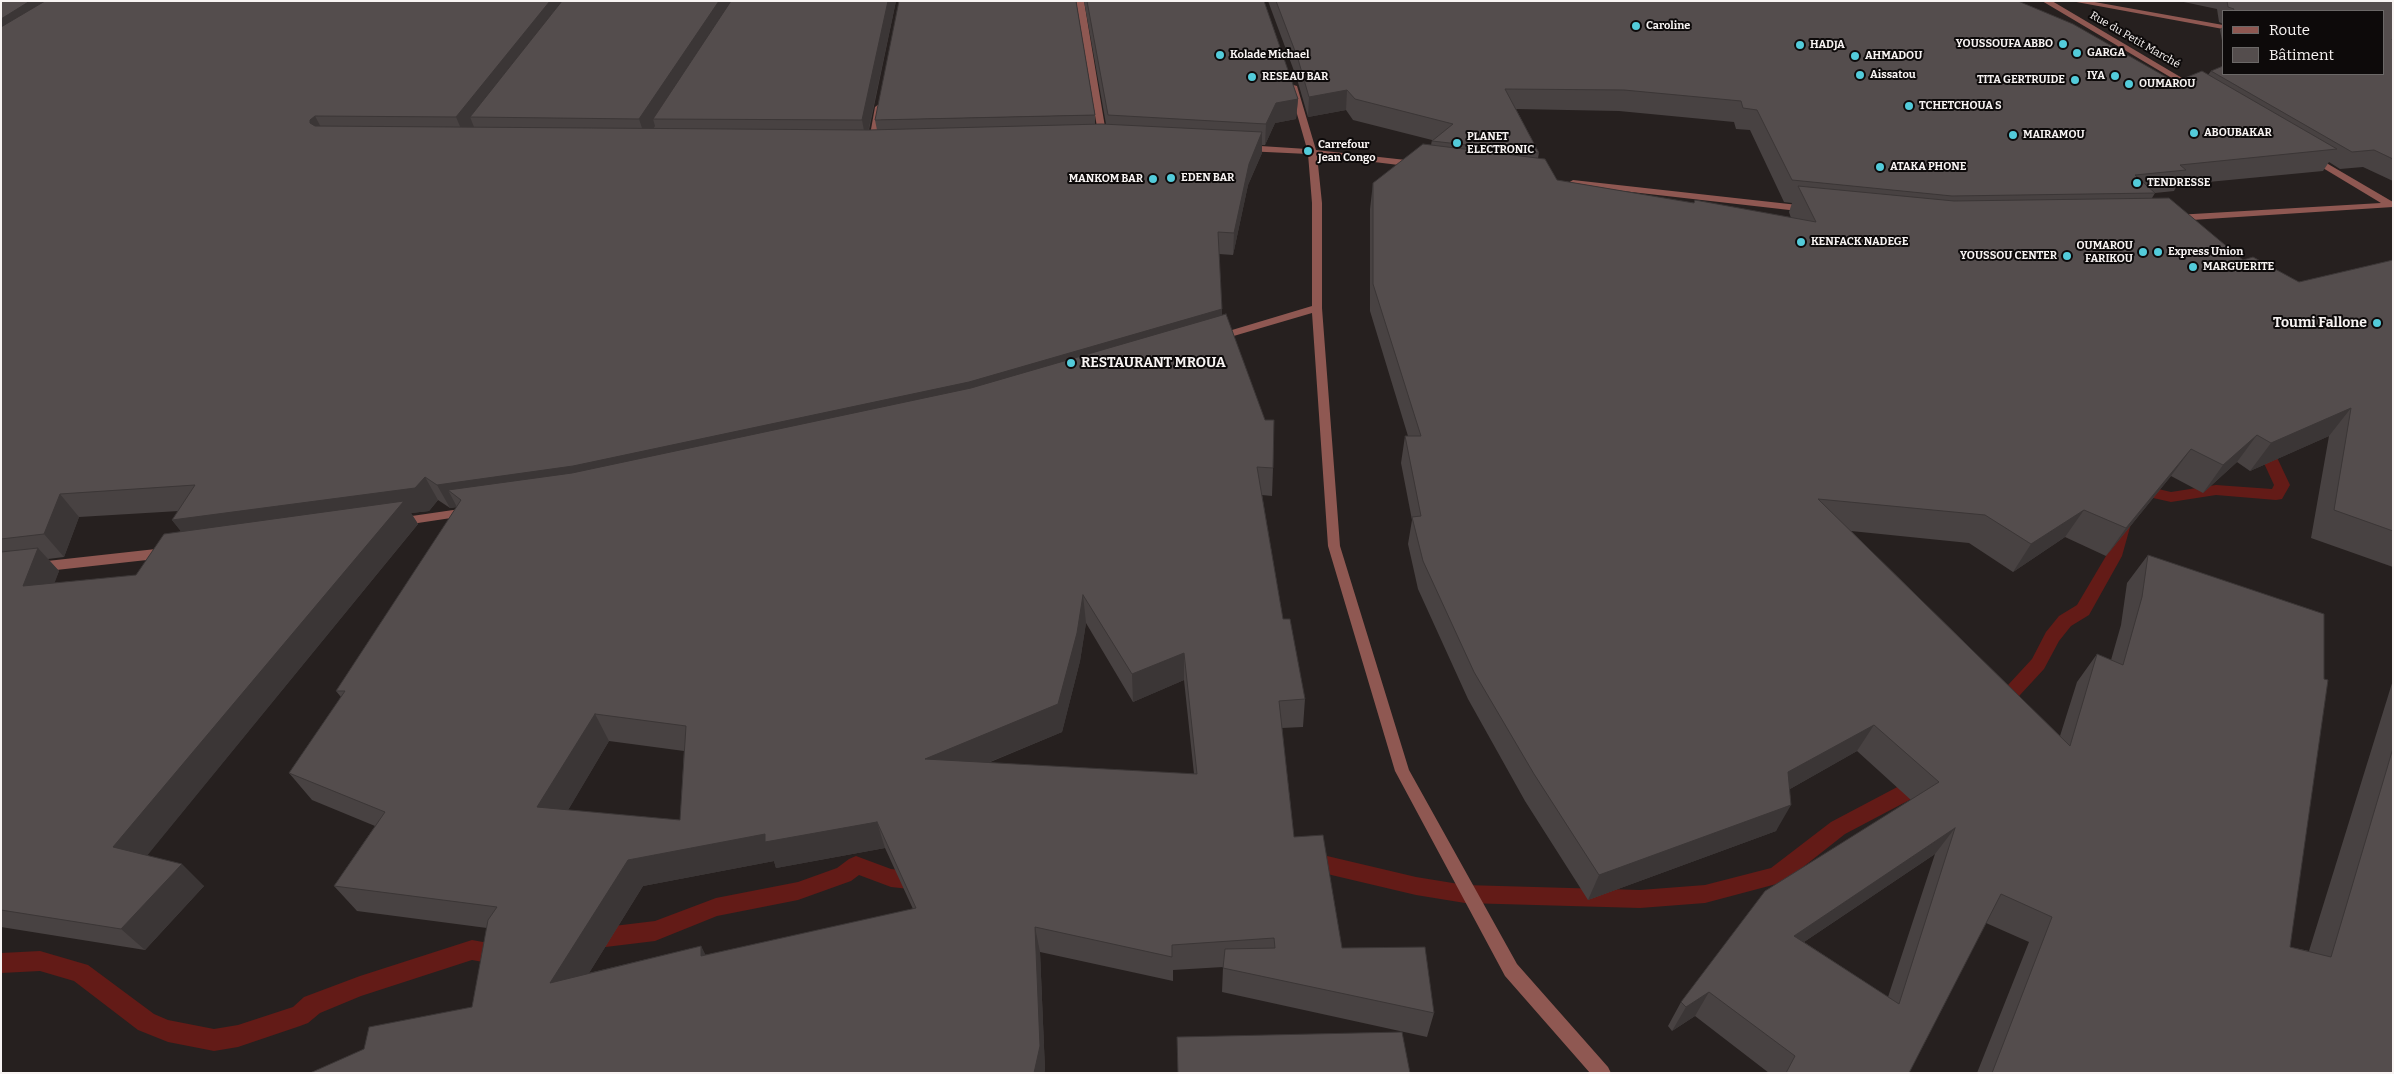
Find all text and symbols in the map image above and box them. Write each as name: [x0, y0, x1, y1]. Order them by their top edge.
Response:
street label: Rue du Petit Marché: [2088, 9, 2182, 71]
legend: [2222, 10, 2384, 75]
place label: Caroline: [1646, 19, 1690, 33]
marker: Caroline: [1630, 20, 1642, 32]
text: Route: [2269, 21, 2310, 39]
place label: YOUSSOUFA ABBO: [1956, 37, 2053, 51]
place label: HADJA: [1810, 38, 1845, 52]
marker: YOUSSOUFA ABBO: [2057, 38, 2069, 50]
marker: HADJA: [1794, 39, 1806, 51]
place label: GARGA: [2087, 46, 2125, 60]
text: Bâtiment: [2269, 46, 2334, 64]
marker: GARGA: [2071, 47, 2083, 59]
place label: Kolade Michael: [1230, 48, 1309, 62]
marker: Kolade Michael: [1214, 49, 1226, 61]
place label: AHMADOU: [1865, 49, 1922, 63]
marker: AHMADOU: [1849, 50, 1861, 62]
place label: Aissatou: [1870, 68, 1916, 82]
marker: Aissatou: [1854, 69, 1866, 81]
place label: IYA: [2087, 69, 2105, 83]
place label: RESEAU BAR: [1262, 70, 1328, 84]
marker: IYA: [2109, 70, 2121, 82]
marker: RESEAU BAR: [1246, 71, 1258, 83]
place label: TITA GERTRUIDE: [1977, 73, 2065, 87]
marker: TITA GERTRUIDE: [2069, 74, 2081, 86]
place label: OUMAROU: [2139, 77, 2195, 91]
marker: OUMAROU: [2123, 78, 2135, 90]
place label: TCHETCHOUA S: [1919, 99, 2002, 113]
marker: TCHETCHOUA S: [1903, 100, 1915, 112]
place label: ABOUBAKAR: [2204, 126, 2272, 140]
marker: ABOUBAKAR: [2188, 127, 2200, 139]
place label: MAIRAMOU: [2023, 128, 2085, 142]
marker: MAIRAMOU: [2007, 129, 2019, 141]
place label: PLANET ELECTRONIC: [1467, 130, 1534, 156]
marker: PLANET ELECTRONIC: [1451, 137, 1463, 149]
place label: Carrefour Jean Congo: [1318, 138, 1376, 164]
marker: Carrefour Jean Congo: [1302, 145, 1314, 157]
place label: ATAKA PHONE: [1890, 160, 1967, 174]
marker: ATAKA PHONE: [1874, 161, 1886, 173]
place label: EDEN BAR: [1181, 171, 1234, 185]
place label: MANKOM BAR: [1069, 172, 1143, 186]
marker: EDEN BAR: [1165, 172, 1177, 184]
marker: MANKOM BAR: [1147, 173, 1159, 185]
place label: TENDRESSE: [2147, 176, 2210, 190]
marker: TENDRESSE: [2131, 177, 2143, 189]
place label: KENFACK NADEGE: [1811, 235, 1908, 249]
marker: KENFACK NADEGE: [1795, 236, 1807, 248]
place label: OUMAROU FARIKOU: [2077, 239, 2133, 265]
place label: Express Union: [2168, 245, 2243, 259]
marker: OUMAROU FARIKOU: [2137, 246, 2149, 258]
marker: Express Union: [2152, 246, 2164, 258]
place label: YOUSSOU CENTER: [1960, 249, 2057, 263]
marker: YOUSSOU CENTER: [2061, 250, 2073, 262]
place label: MARGUERITE: [2203, 260, 2274, 274]
marker: MARGUERITE: [2187, 261, 2199, 273]
place label: Toumi Fallone: [2273, 315, 2367, 331]
marker: Toumi Fallone: [2371, 317, 2383, 329]
place label: RESTAURANT MROUA: [1081, 355, 1226, 371]
marker: RESTAURANT MROUA: [1065, 357, 1077, 369]

